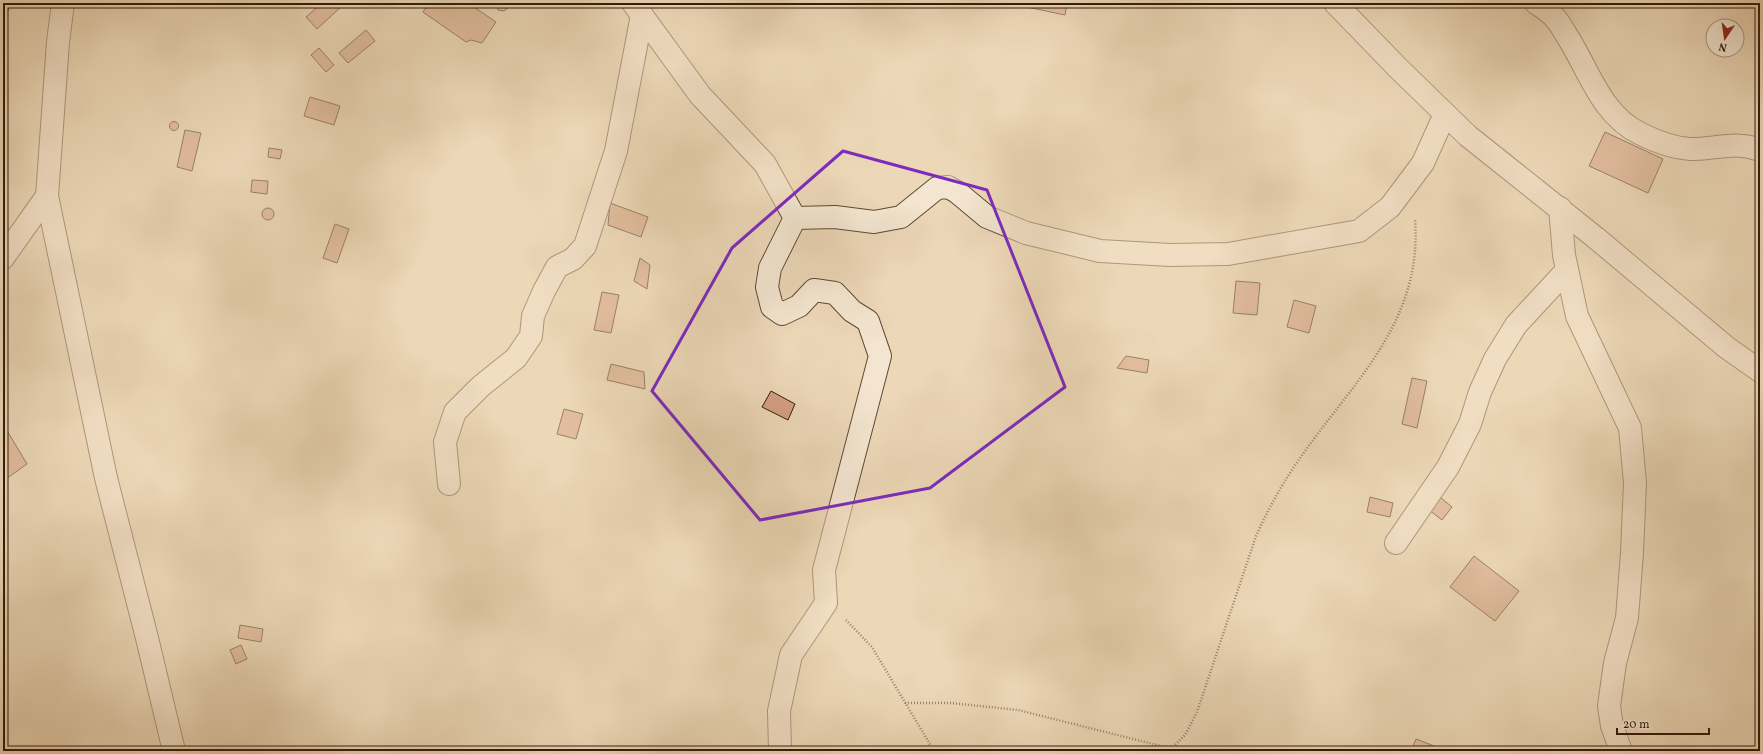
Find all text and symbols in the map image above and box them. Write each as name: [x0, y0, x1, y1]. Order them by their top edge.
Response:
north arrow: [1705, 18, 1745, 58]
text: N: [1718, 38, 1729, 54]
scale bar: [1617, 710, 1709, 736]
text: 20 m: [1623, 717, 1650, 733]

